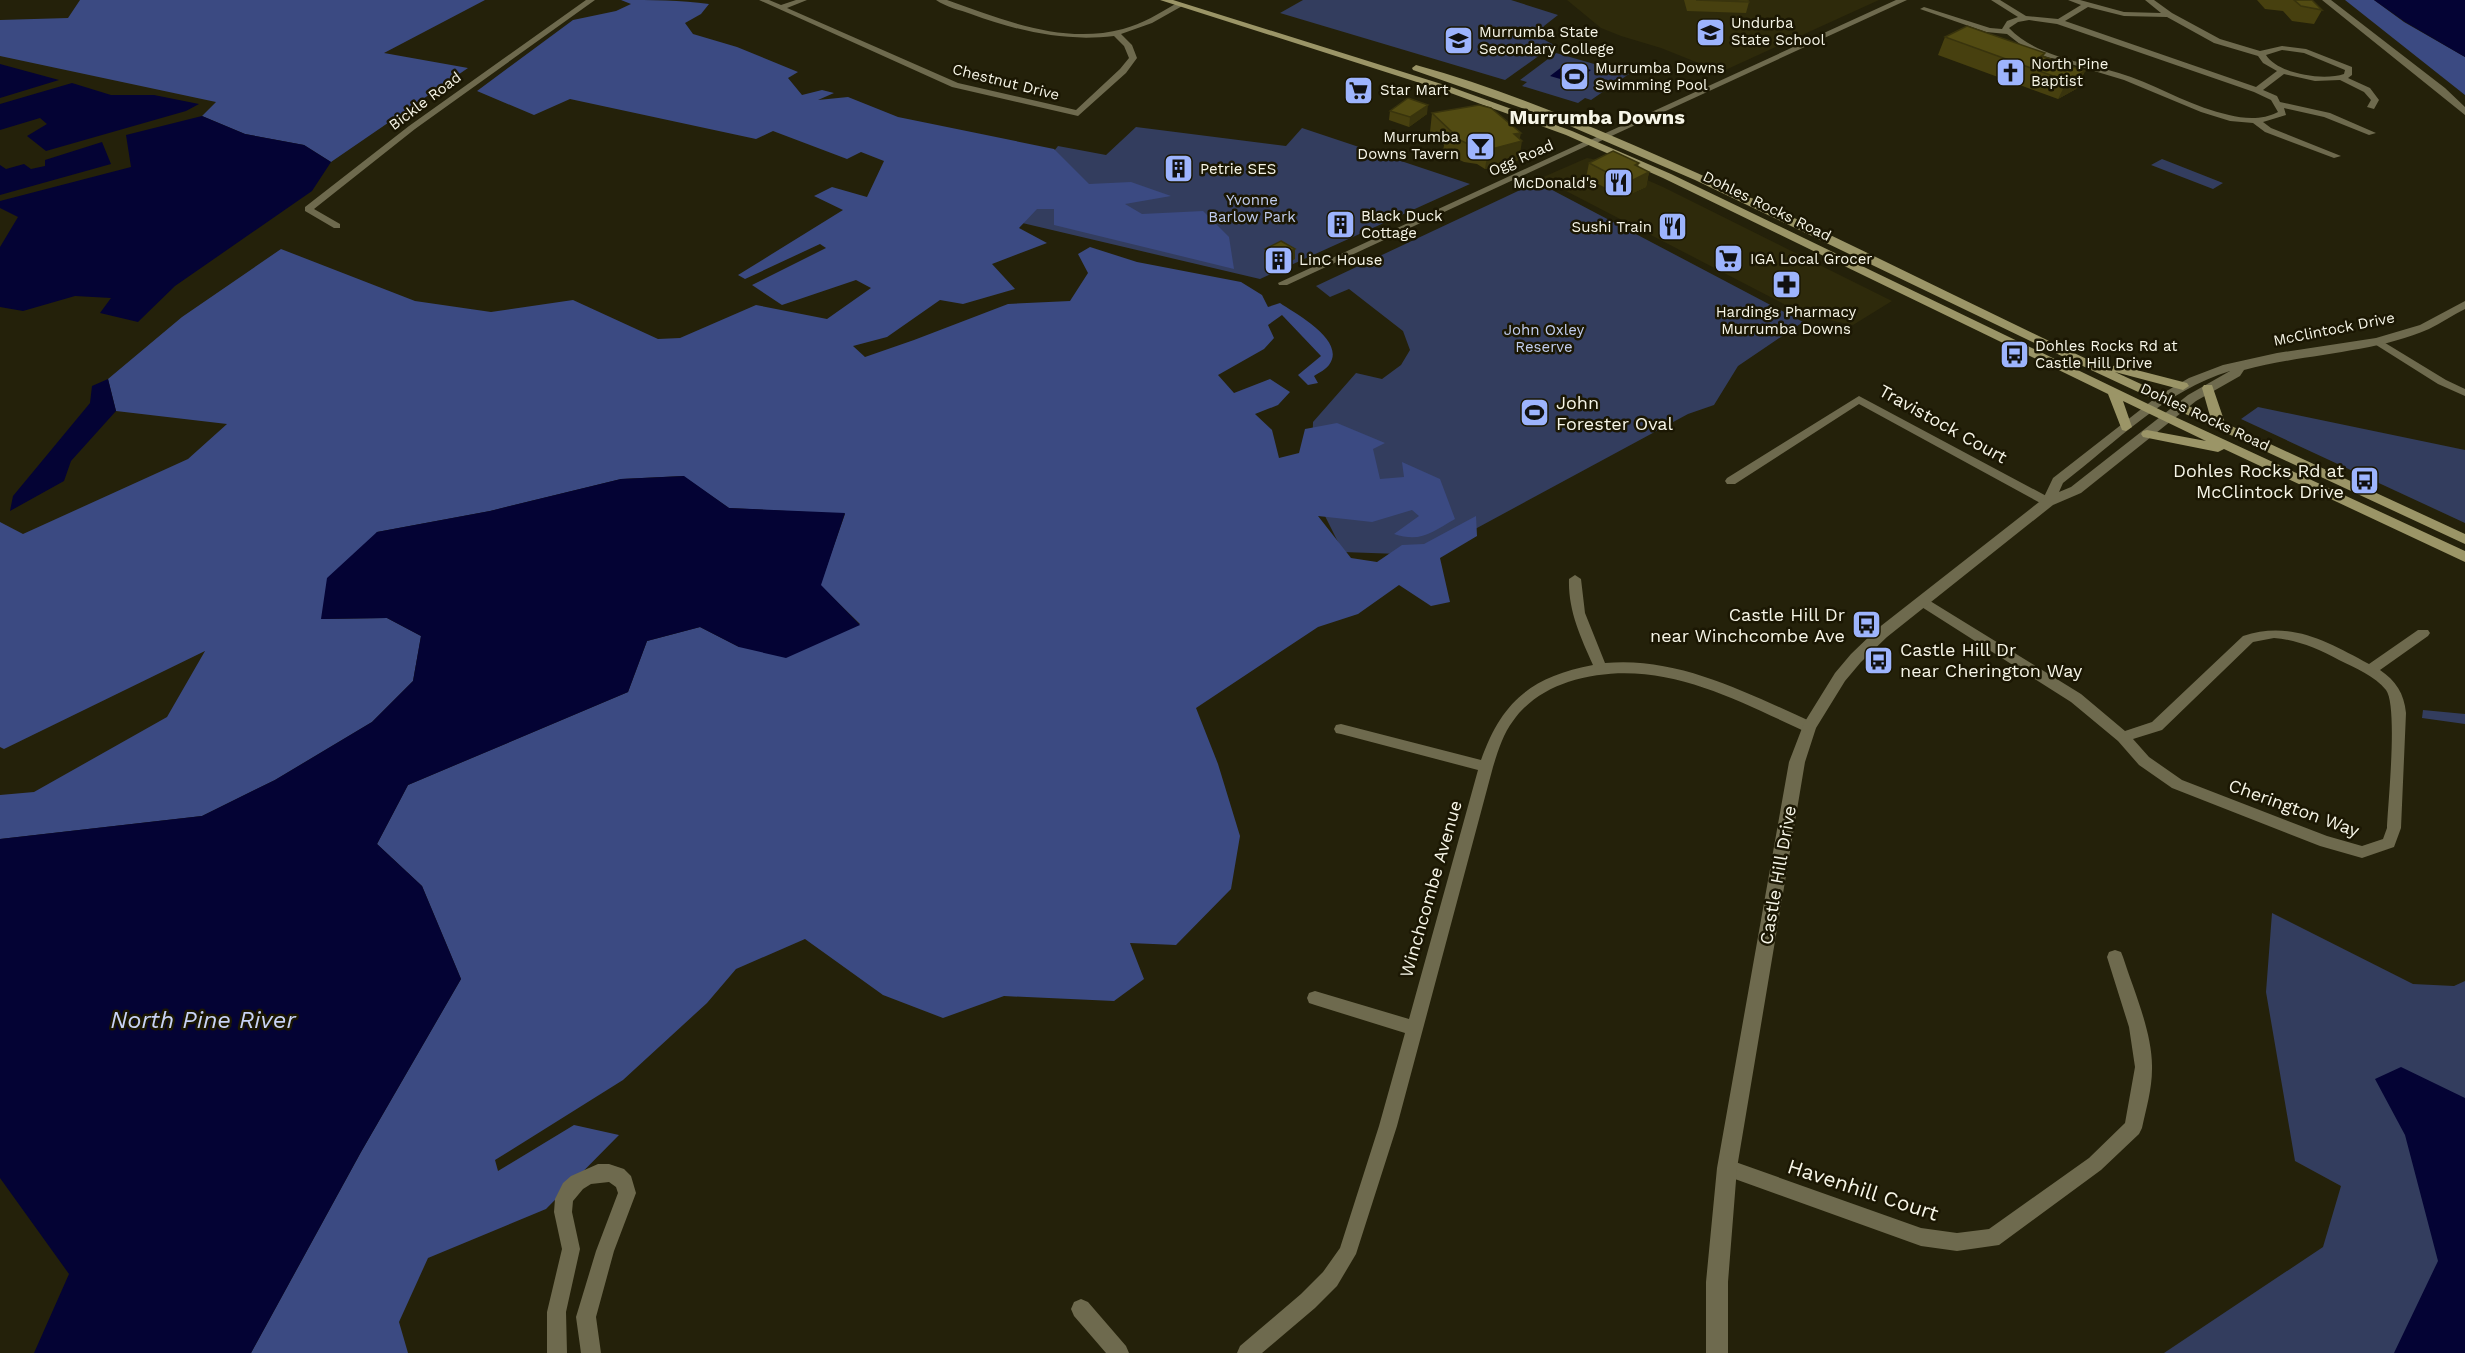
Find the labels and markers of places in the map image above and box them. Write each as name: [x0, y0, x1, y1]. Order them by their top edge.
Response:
place label: Undurba State School: [1731, 14, 1825, 49]
school or university icon: Undurba State School: [1694, 16, 1726, 48]
place label: Murrumba State Secondary College: [1479, 23, 1614, 58]
school or university icon: Murrumba State Secondary College: [1442, 25, 1474, 57]
place label: North Pine Baptist: [2031, 55, 2108, 90]
church icon: North Pine Baptist: [1994, 57, 2026, 89]
place label: Murrumba Downs Swimming Pool: [1595, 59, 1725, 94]
sports icon: Murrumba Downs Swimming Pool: [1558, 61, 1590, 93]
supermarket icon: Star Mart: [1343, 74, 1375, 106]
place label: Star Mart: [1380, 81, 1449, 99]
place label: Murrumba Downs Tavern: [1357, 128, 1459, 163]
bar icon: Murrumba Downs Tavern: [1464, 130, 1496, 162]
building icon: Petrie SES: [1163, 153, 1195, 185]
place label: Petrie SES: [1200, 160, 1276, 178]
restaurant icon: McDonald's: [1602, 167, 1634, 199]
place label: McDonald's: [1513, 174, 1597, 192]
place label: Black Duck Cottage: [1361, 207, 1443, 242]
building icon: Black Duck Cottage: [1324, 209, 1356, 241]
restaurant icon: Sushi Train: [1657, 211, 1689, 243]
place label: Sushi Train: [1572, 218, 1652, 236]
supermarket icon: IGA Local Grocer: [1713, 243, 1745, 275]
building icon: LinC House: [1262, 244, 1294, 276]
place label: IGA Local Grocer: [1750, 250, 1872, 268]
place label: LinC House: [1299, 251, 1382, 269]
pharmacy icon: Hardings Pharmacy Murrumba Downs: [1770, 269, 1802, 301]
place label: Hardings Pharmacy Murrumba Downs: [1716, 303, 1857, 338]
place label: Dohles Rocks Rd at Castle Hill Drive: [2035, 337, 2178, 372]
bus stop icon: Dohles Rocks Rd at Castle Hill Drive: [1998, 339, 2030, 371]
place label: John Forester Oval: [1556, 392, 1673, 434]
sports icon: John Forester Oval: [1519, 397, 1551, 429]
place label: Dohles Rocks Rd at McClintock Drive: [2173, 460, 2344, 502]
bus stop icon: Dohles Rocks Rd at McClintock Drive: [2349, 465, 2381, 497]
place label: Castle Hill Dr near Winchcombe Ave: [1650, 604, 1845, 646]
bus stop icon: Castle Hill Dr near Winchcombe Ave: [1850, 609, 1882, 641]
place label: Castle Hill Dr near Cherington Way: [1900, 639, 2083, 681]
bus stop icon: Castle Hill Dr near Cherington Way: [1863, 644, 1895, 676]

